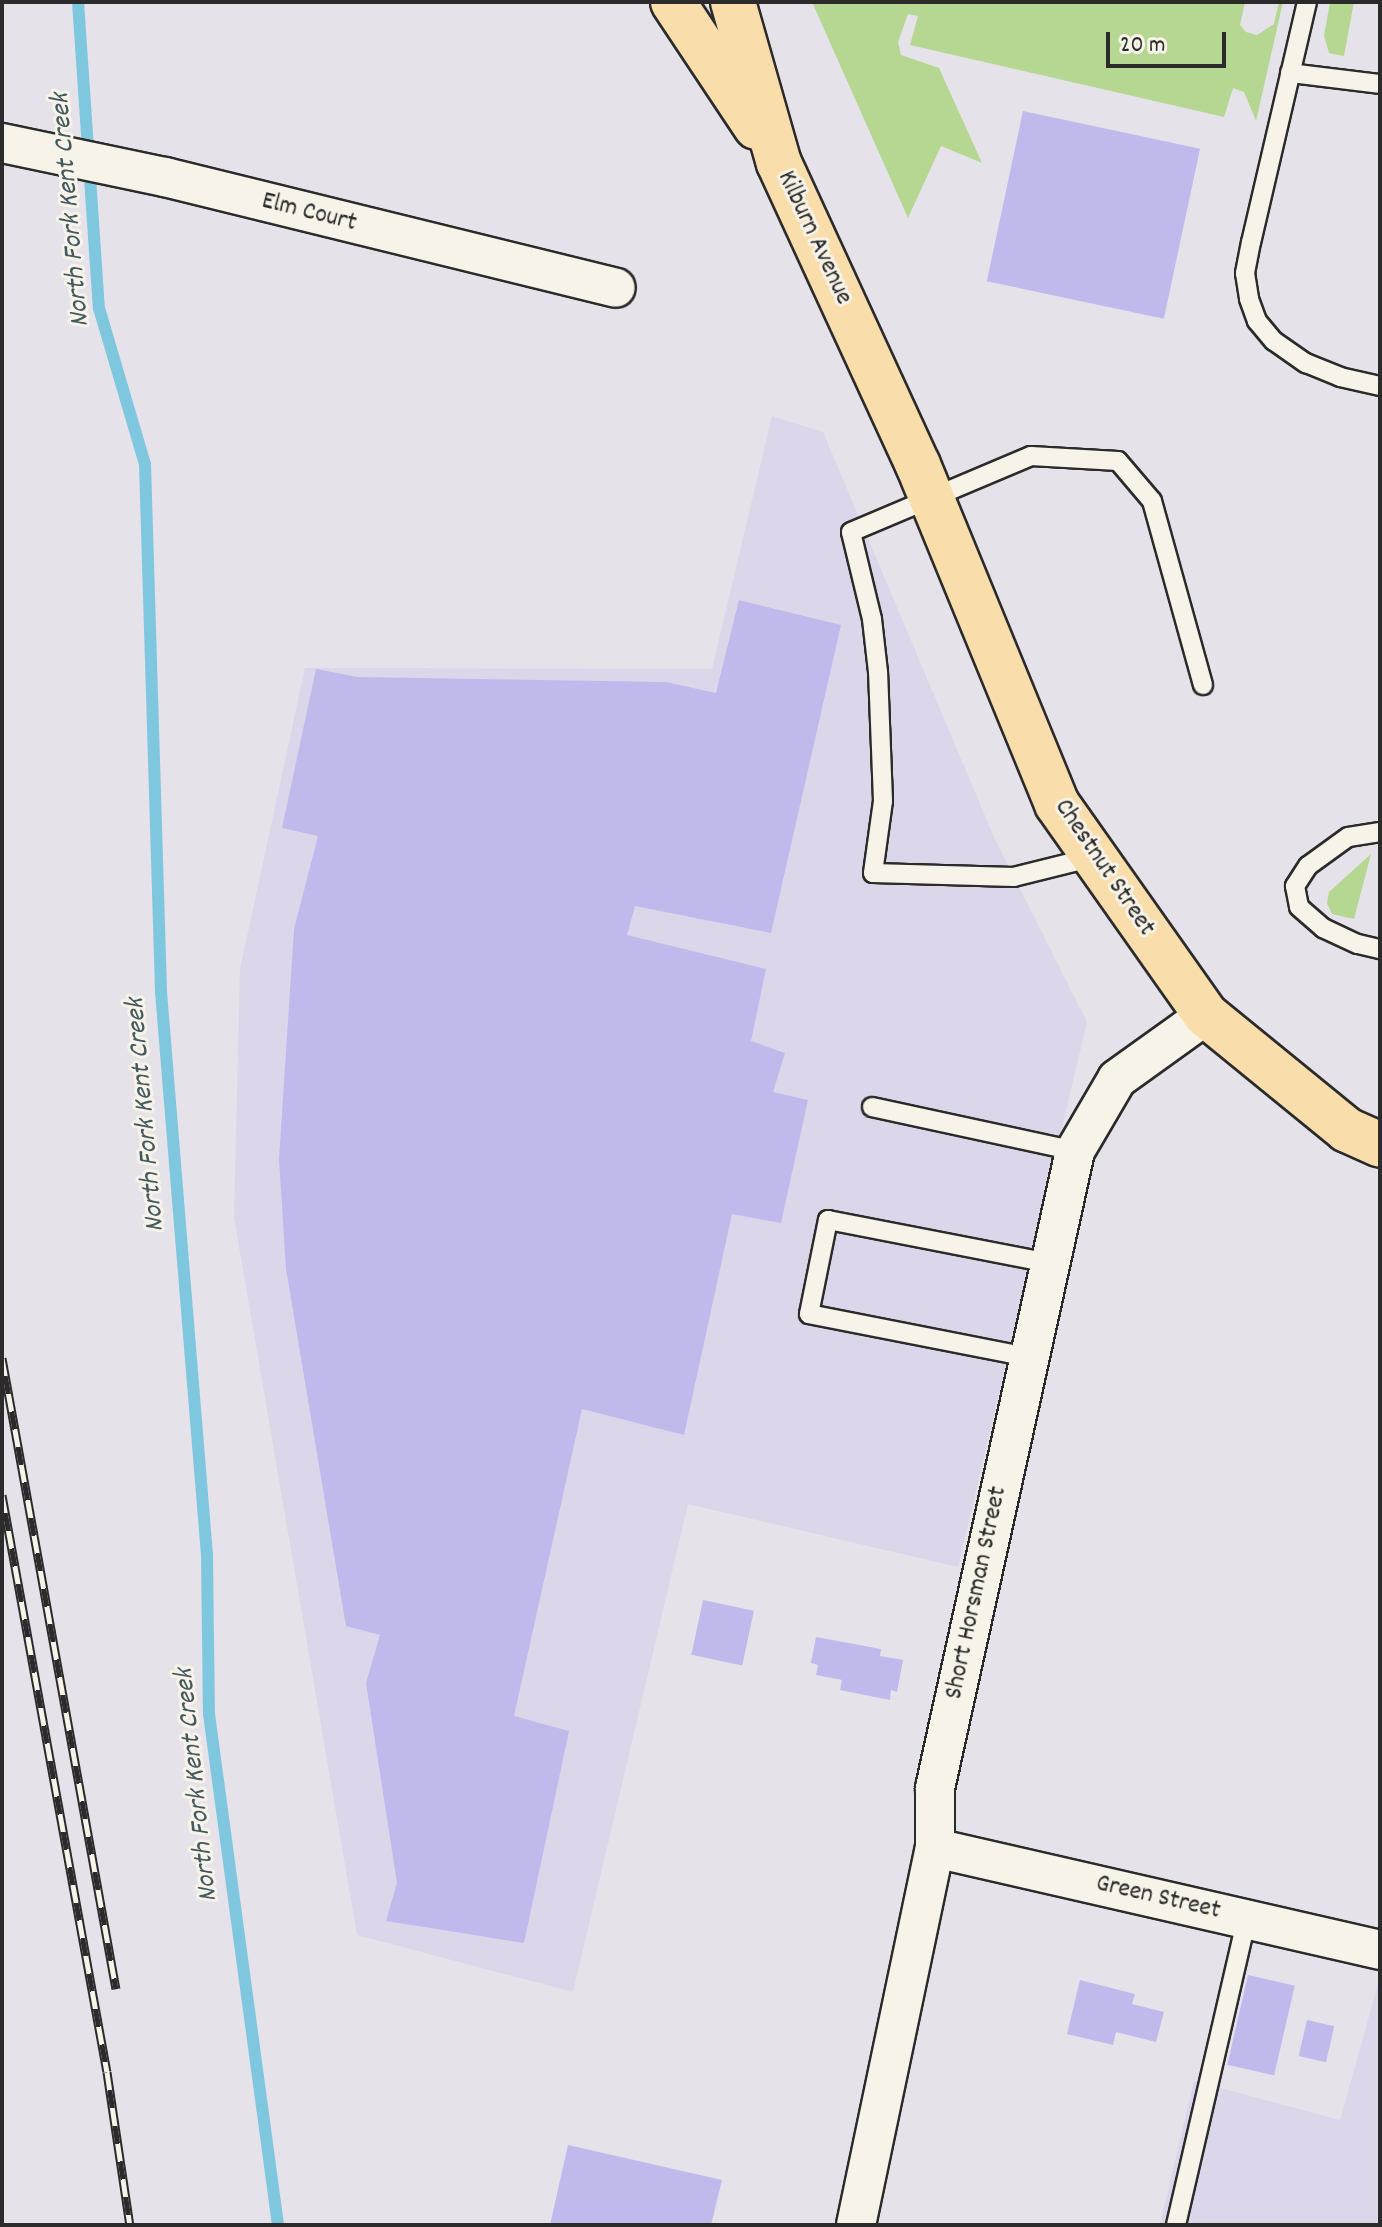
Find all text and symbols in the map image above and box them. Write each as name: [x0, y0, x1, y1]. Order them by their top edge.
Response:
scale bar: [1110, 16, 1230, 66]
text: 20 m: [1120, 29, 1166, 63]
water label: North Fork Kent Creek: [45, 92, 99, 328]
street label: Kilburn Avenue: [769, 166, 859, 310]
street label: Elm Court: [258, 186, 360, 240]
street label: Chestnut Street: [1047, 794, 1161, 942]
water label: North Fork Kent Creek: [120, 997, 174, 1233]
street label: Short Horsman Street: [939, 1484, 1015, 1702]
water label: North Fork Kent Creek: [169, 1667, 227, 1903]
street label: Green Street: [1093, 1869, 1223, 1927]

